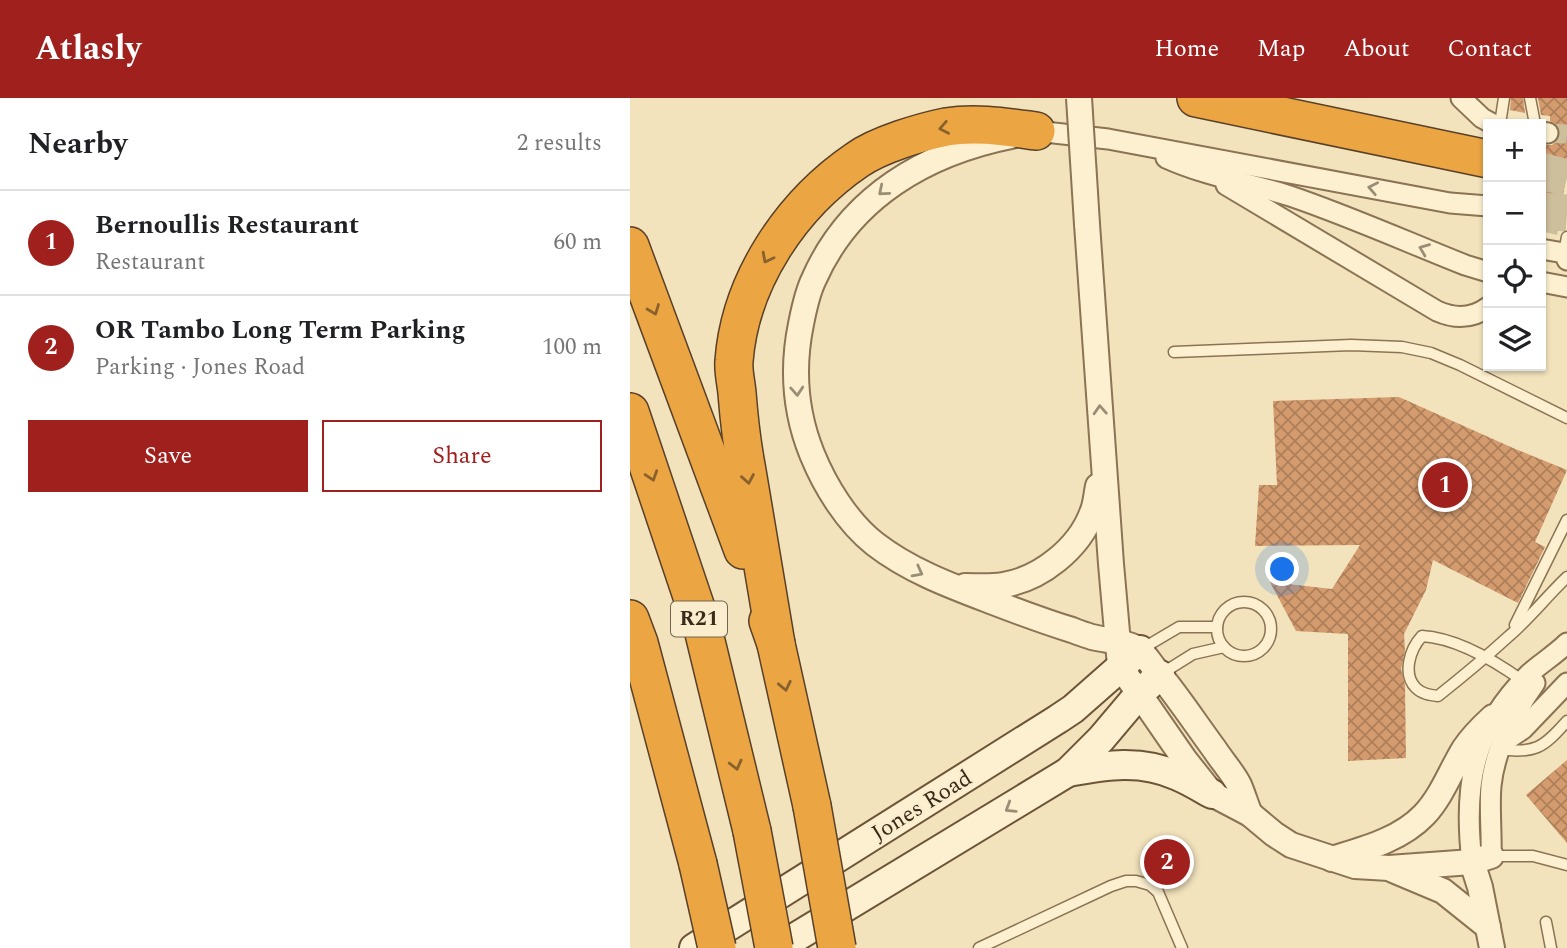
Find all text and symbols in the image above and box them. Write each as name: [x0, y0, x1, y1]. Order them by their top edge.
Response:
text: Atlasly: [35, 24, 141, 74]
text: Home: [1154, 31, 1219, 67]
text: Map: [1257, 31, 1305, 67]
text: About: [1343, 31, 1409, 67]
text: Contact: [1447, 31, 1532, 67]
map controls: [1483, 119, 1546, 371]
button: +: [1483, 119, 1546, 182]
one-way arrow: [938, 120, 950, 135]
text: Nearby: [28, 121, 127, 167]
text: 2 results: [517, 126, 602, 161]
one-way arrow: [1367, 181, 1379, 196]
button: −: [1483, 182, 1546, 245]
one-way arrow: [878, 183, 890, 196]
text: Bernoullis Restaurant: [95, 205, 359, 245]
text: 1: [45, 225, 57, 260]
text: 60 m: [553, 225, 602, 260]
one-way arrow: [1419, 243, 1431, 257]
text: Restaurant: [95, 245, 205, 280]
button: locate: [1483, 245, 1546, 308]
one-way arrow: [762, 251, 776, 263]
one-way arrow: [646, 303, 660, 315]
button: layers: [1483, 308, 1546, 371]
text: OR Tambo Long Term Parking: [95, 310, 466, 350]
text: 2: [45, 330, 57, 365]
text: 100 m: [542, 330, 602, 365]
text: Parking · Jones Road: [95, 350, 305, 385]
one-way arrow: [789, 386, 804, 397]
one-way arrow: [1093, 404, 1108, 415]
button: Save: [28, 420, 308, 492]
button: Share: [322, 420, 602, 492]
pin: 1: [1422, 459, 1468, 511]
one-way arrow: [644, 470, 658, 482]
one-way arrow: [740, 473, 755, 485]
your location: [1265, 552, 1299, 586]
one-way arrow: [911, 563, 924, 577]
road number: R21: [671, 602, 727, 636]
one-way arrow: [777, 680, 792, 692]
one-way arrow: [728, 759, 742, 771]
street label: Jones Road: [865, 761, 979, 851]
one-way arrow: [1004, 799, 1017, 812]
pin: 2: [1144, 836, 1190, 888]

